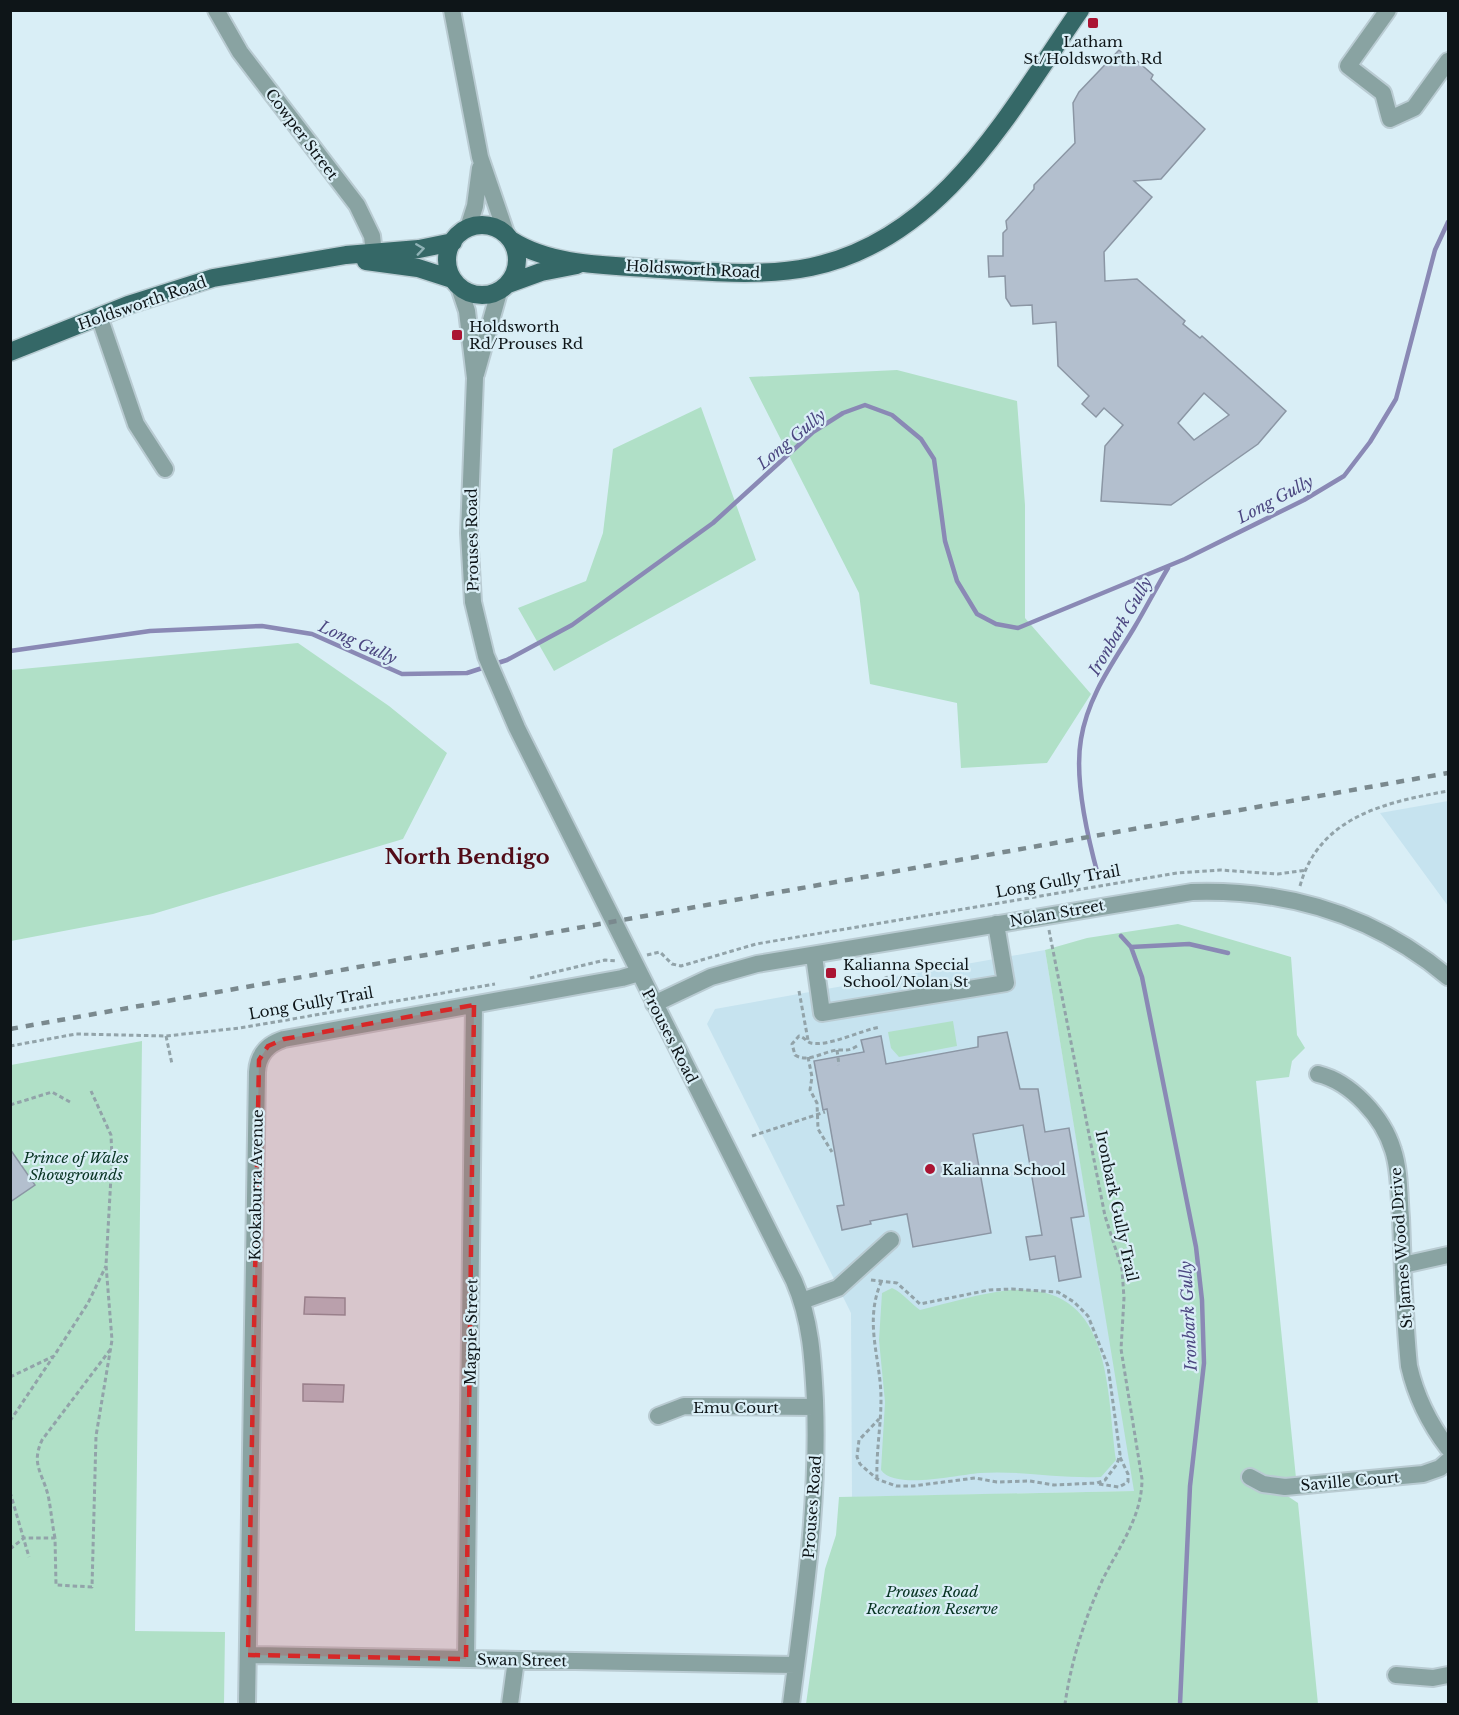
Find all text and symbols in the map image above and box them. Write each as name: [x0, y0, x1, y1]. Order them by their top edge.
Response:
marker: Latham St/Holdsworth Rd: [1086, 16, 1100, 30]
place label: Latham St/Holdsworth Rd: [1024, 32, 1162, 68]
street label: Cowper Street: [262, 85, 343, 184]
one-way arrow: [416, 243, 425, 255]
street label: Holdsworth Road: [625, 256, 761, 282]
street label: Holdsworth Road: [75, 272, 209, 334]
place label: Holdsworth Rd/Prouses Rd: [469, 317, 583, 353]
marker: Holdsworth Rd/Prouses Rd: [450, 328, 464, 342]
water label: Long Gully: [752, 404, 830, 474]
water label: Long Gully: [1233, 470, 1317, 528]
street label: Prouses Road: [462, 488, 482, 592]
water label: Ironbark Gully: [1083, 573, 1157, 680]
water label: Long Gully: [315, 616, 401, 668]
district label: North Bendigo: [384, 844, 550, 870]
street label: Long Gully Trail: [994, 861, 1122, 901]
street label: Nolan Street: [1008, 895, 1106, 931]
place label: Kalianna Special School/Nolan St: [843, 955, 969, 991]
marker: Kalianna Special School/Nolan St: [824, 966, 838, 980]
street label: Long Gully Trail: [247, 983, 375, 1023]
street label: Prouses Road: [638, 986, 702, 1086]
street label: Kookaburra Avenue: [245, 1109, 267, 1261]
street label: Ironbark Gully Trail: [1092, 1129, 1142, 1283]
park label: Prince of Wales Showgrounds: [22, 1148, 129, 1184]
place label: Kalianna School: [942, 1160, 1066, 1179]
marker: Kalianna School: [923, 1162, 937, 1176]
street label: St James Wood Drive: [1386, 1167, 1416, 1329]
water label: Ironbark Gully: [1175, 1260, 1201, 1372]
street label: Magpie Street: [461, 1278, 481, 1386]
street label: Emu Court: [693, 1398, 779, 1417]
street label: Prouses Road: [799, 1455, 825, 1559]
street label: Saville Court: [1300, 1467, 1401, 1495]
park label: Prouses Road Recreation Reserve: [865, 1582, 998, 1618]
street label: Swan Street: [477, 1650, 568, 1670]

